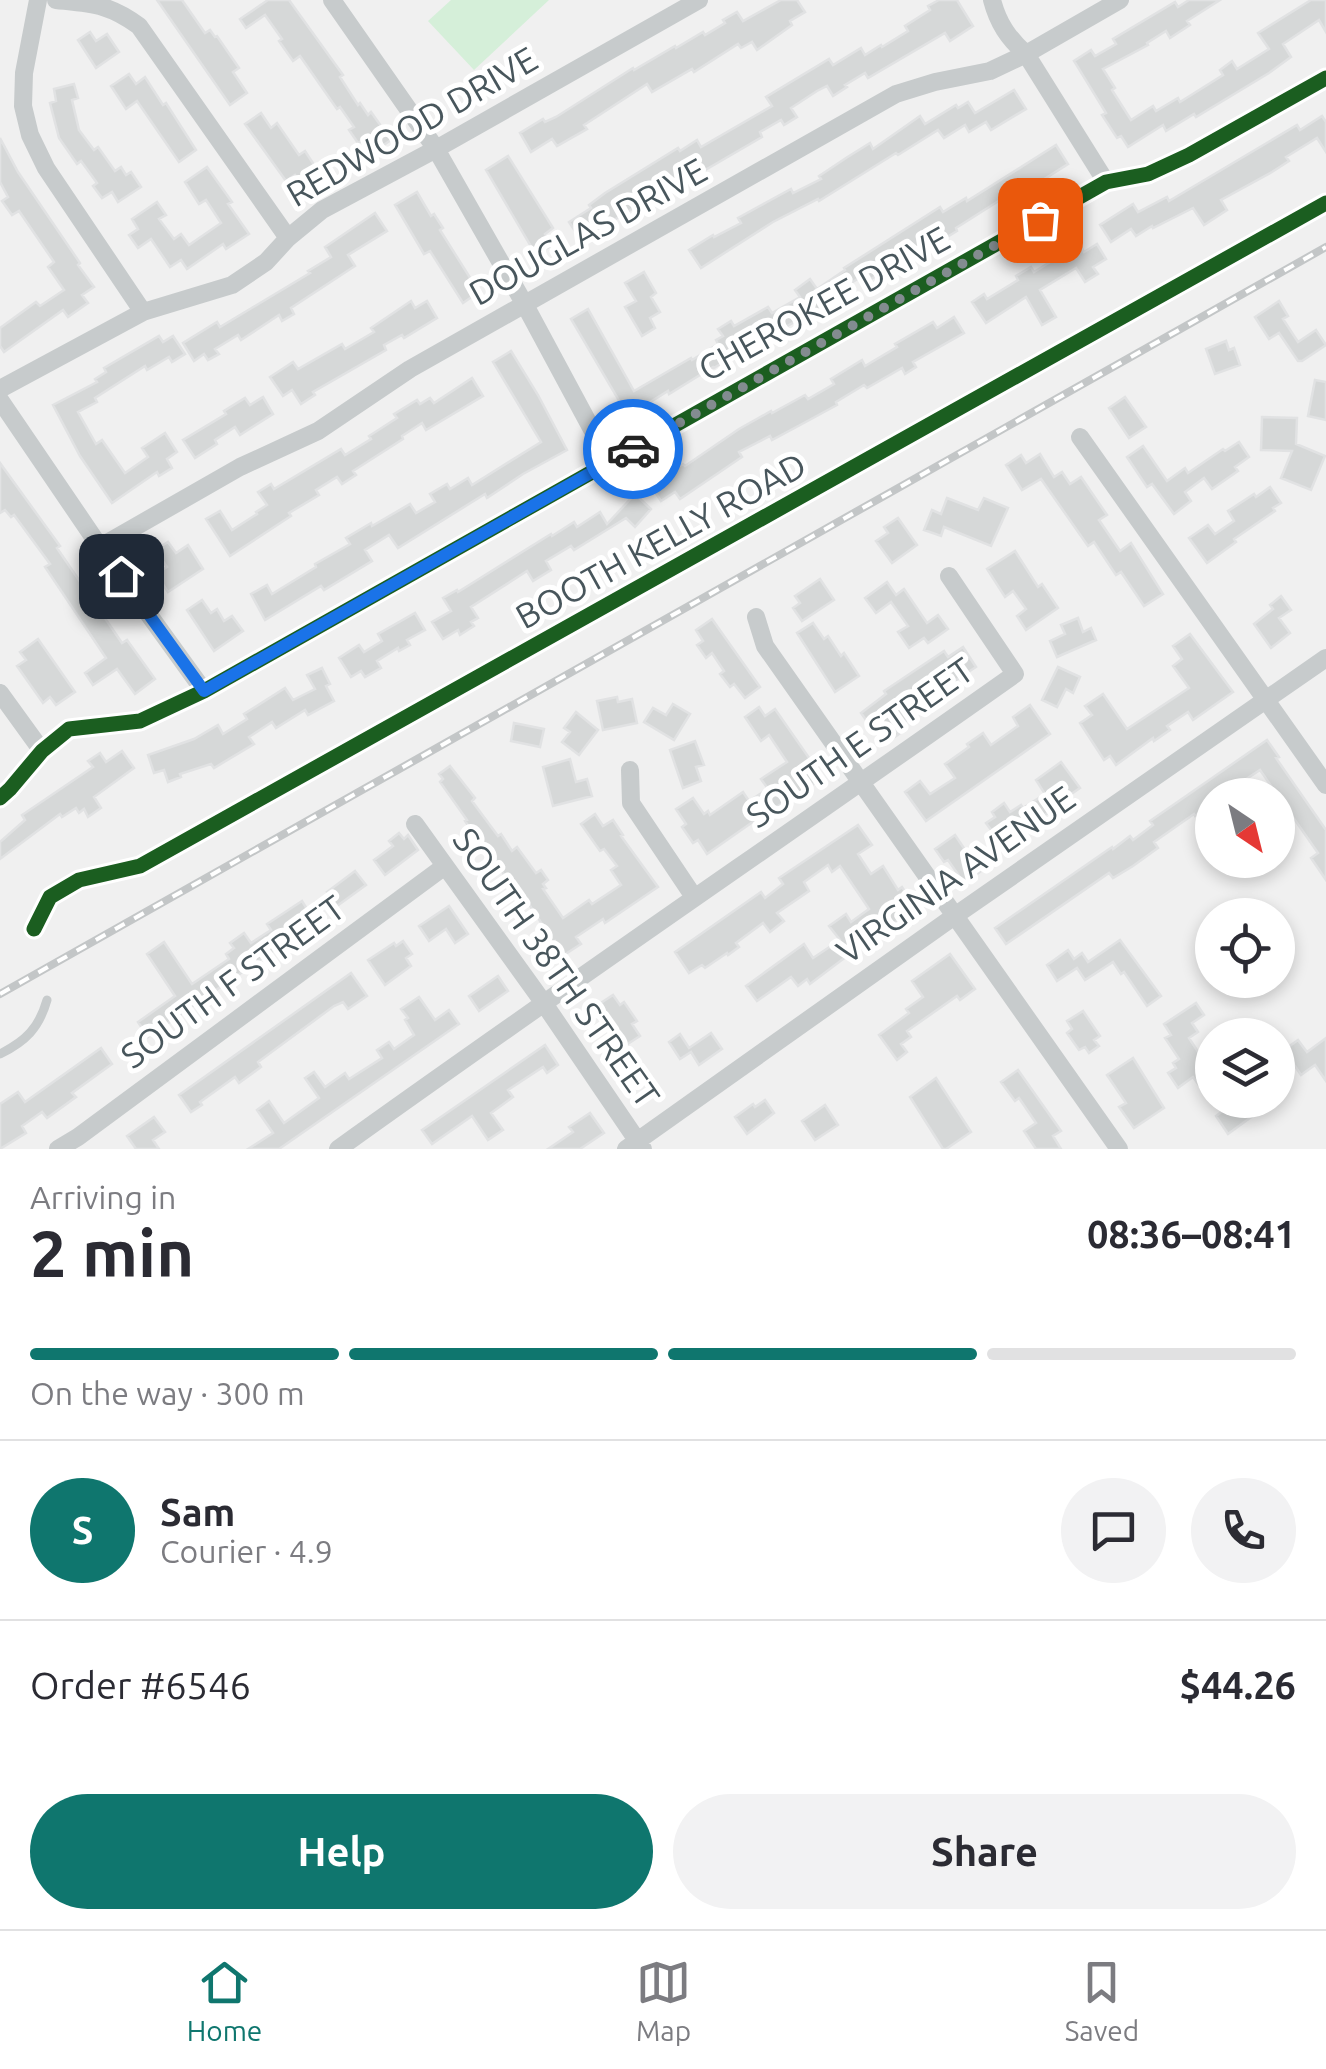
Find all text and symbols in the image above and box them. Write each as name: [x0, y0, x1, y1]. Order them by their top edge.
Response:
street label: REDWOOD DRIVE: [279, 38, 544, 214]
street label: DOUGLAS DRIVE: [462, 149, 713, 313]
pin: [998, 178, 1083, 263]
icon: bag: [1013, 193, 1068, 248]
street label: CHEROKEE DRIVE: [691, 218, 956, 389]
courier: [583, 399, 683, 499]
icon: car: [606, 422, 661, 477]
street label: BOOTH KELLY ROAD: [509, 444, 812, 636]
pin: [79, 534, 164, 619]
icon: home: [94, 549, 149, 604]
street label: SOUTH E STREET: [739, 649, 980, 835]
street label: VIRGINIA AVENUE: [829, 777, 1082, 971]
north arrow: [1195, 778, 1295, 878]
map controls: [1195, 778, 1295, 1118]
street label: SOUTH 38TH STREET: [446, 820, 668, 1114]
street label: SOUTH F STREET: [113, 887, 352, 1076]
button: locate: [1195, 898, 1295, 998]
button: layers: [1195, 1018, 1295, 1118]
text: Arriving in: [30, 1179, 176, 1215]
text: 08:36–08:41: [1087, 1213, 1296, 1255]
text: 2 min: [30, 1216, 194, 1289]
text: On the way · 300 m: [30, 1375, 305, 1411]
button: chat: [1061, 1478, 1166, 1583]
button: phone: [1191, 1478, 1296, 1583]
text: Sam: [160, 1491, 235, 1533]
text: S: [72, 1509, 93, 1551]
text: Courier · 4.9: [160, 1533, 333, 1569]
text: Order #6546: [30, 1664, 251, 1706]
text: $44.26: [1179, 1664, 1296, 1706]
button: Help: [30, 1794, 653, 1909]
button: Share: [673, 1794, 1296, 1909]
tab: Home: [187, 1955, 262, 2046]
tab: Map: [636, 1955, 691, 2046]
tab: Saved: [1065, 1955, 1139, 2046]

